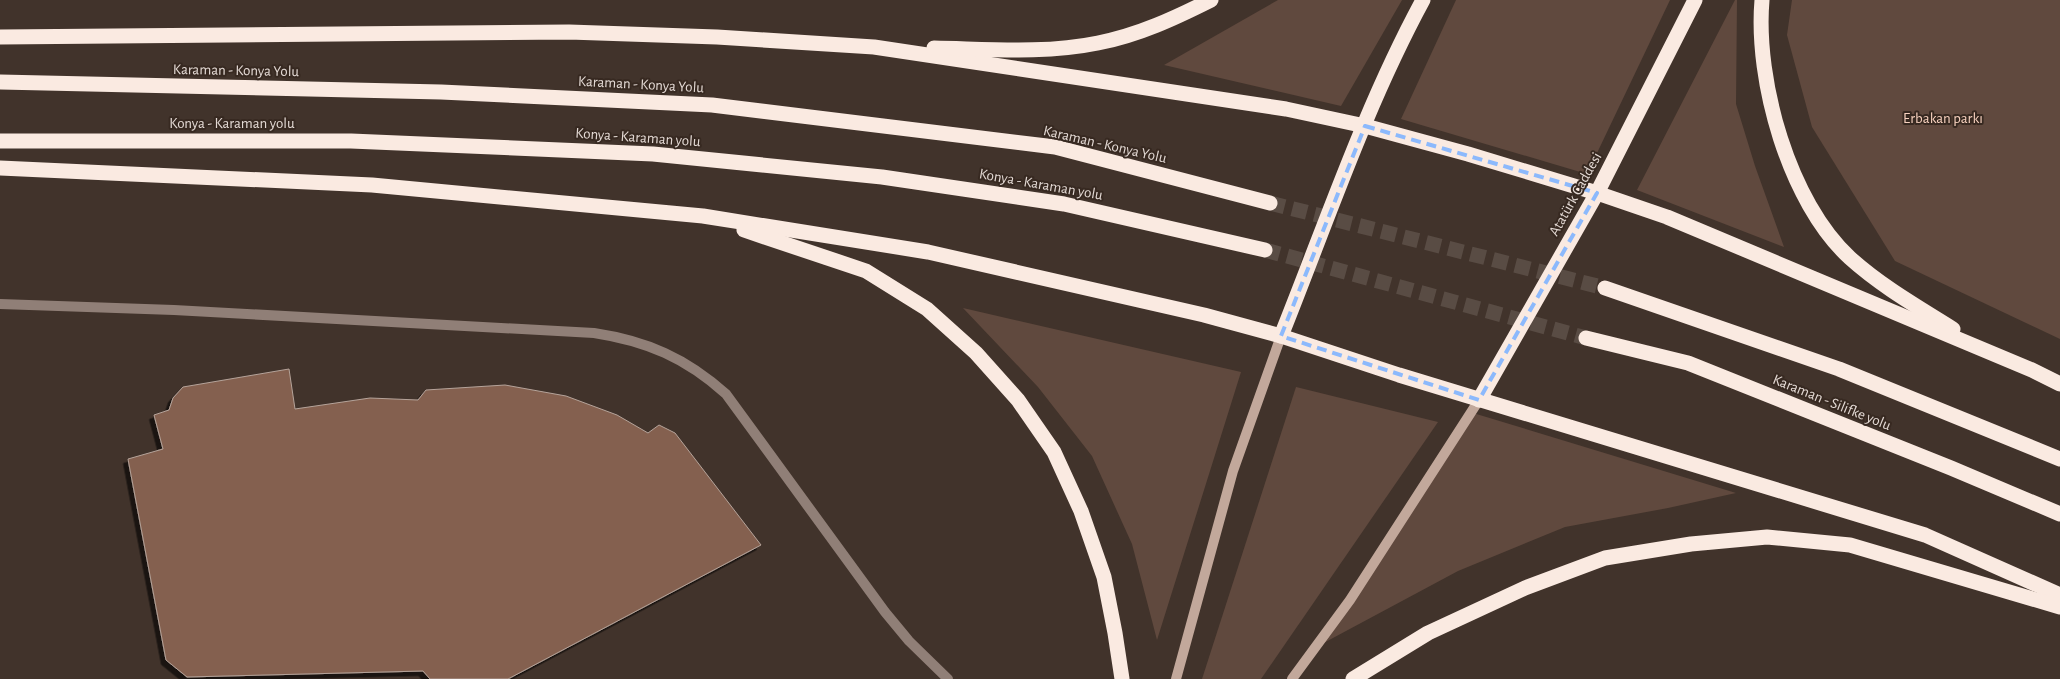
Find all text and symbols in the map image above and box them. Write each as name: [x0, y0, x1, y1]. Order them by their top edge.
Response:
street label: Karaman - Konya Yolu: [173, 62, 300, 79]
street label: Karaman - Konya Yolu: [578, 74, 705, 95]
park label: Erbakan parkı: [1903, 111, 1983, 126]
street label: Konya - Karaman yolu: [169, 116, 295, 131]
street label: Karaman - Konya Yolu: [1042, 123, 1168, 166]
street label: Konya - Karaman yolu: [575, 126, 701, 149]
street label: Atatürk Caddesi: [1546, 150, 1605, 239]
street label: Konya - Karaman yolu: [978, 166, 1104, 203]
street label: Karaman - Silifke yolu: [1771, 372, 1893, 433]

